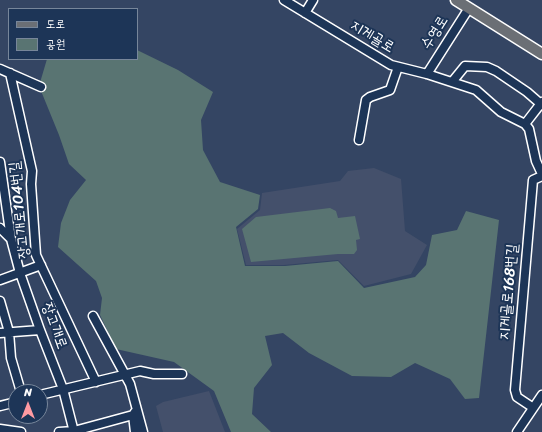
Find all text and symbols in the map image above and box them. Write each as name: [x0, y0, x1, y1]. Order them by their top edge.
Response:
legend: [8, 8, 138, 60]
text: 도로: [46, 13, 65, 35]
street label: 수영로: [418, 13, 452, 53]
street label: 지게골로: [347, 17, 397, 57]
text: 공원: [46, 33, 65, 55]
street label: 장고개로104번길: [6, 160, 34, 260]
street label: 지게골로168번길: [496, 243, 522, 341]
street label: 장고개로: [37, 300, 71, 352]
text: N: [24, 383, 32, 402]
north arrow: [8, 384, 48, 424]

